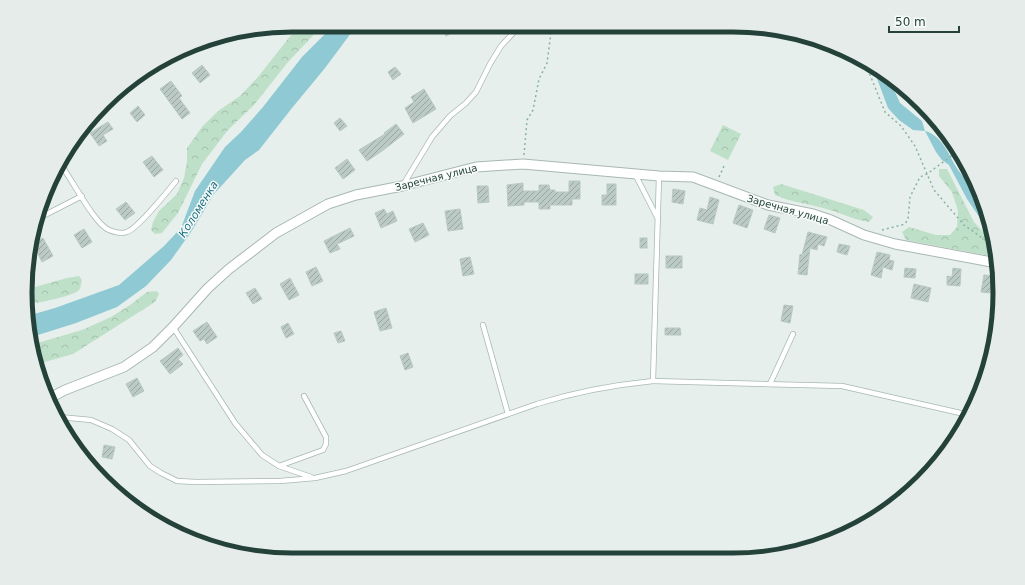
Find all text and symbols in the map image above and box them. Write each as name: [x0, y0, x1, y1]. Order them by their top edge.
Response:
scale bar: [889, 8, 959, 34]
text: 50 m: [895, 15, 926, 29]
street label: Заречная улица: [394, 162, 478, 193]
water label: Коломенка: [176, 178, 221, 240]
street label: Заречная улица: [746, 193, 830, 226]

